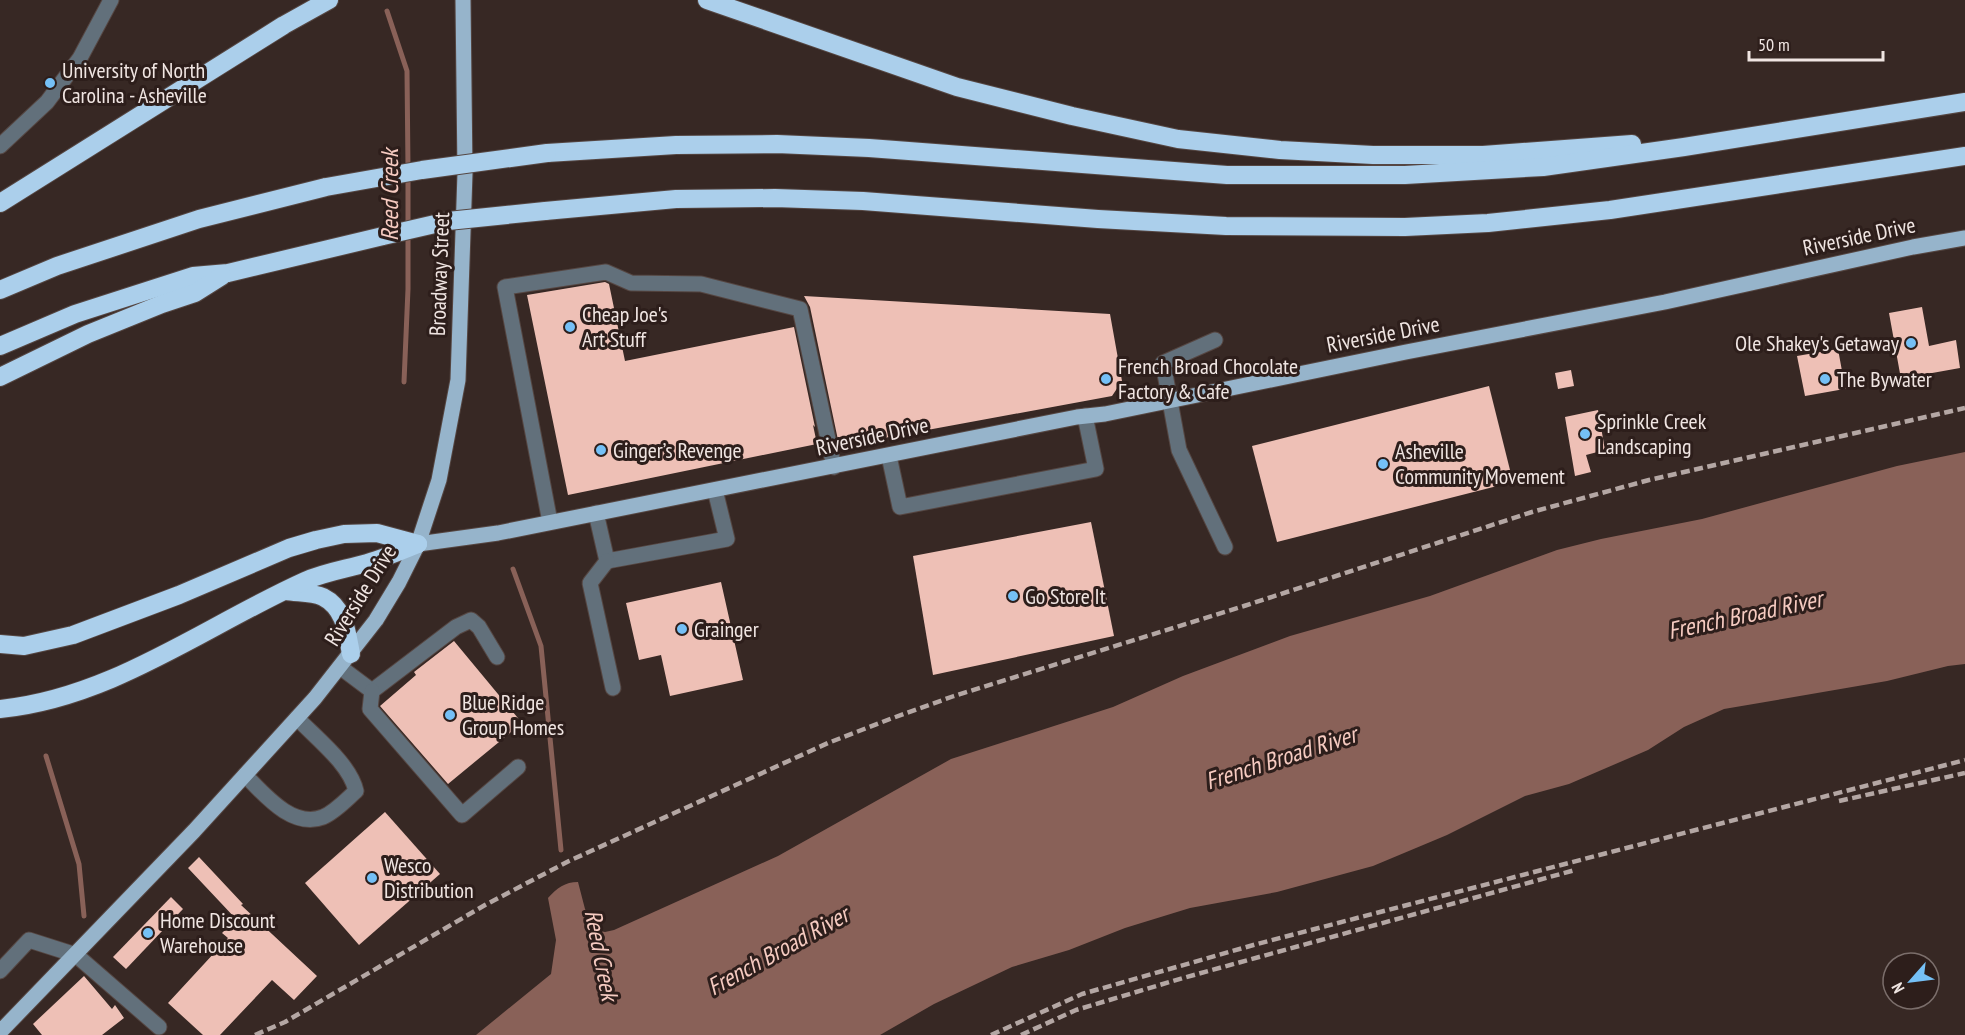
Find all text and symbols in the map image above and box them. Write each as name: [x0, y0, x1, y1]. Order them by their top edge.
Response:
scale bar: [1749, 24, 1882, 62]
text: 50 m: [1758, 33, 1790, 56]
place label: University of North Carolina - Asheville: [62, 56, 207, 109]
marker: University of North Carolina - Asheville: [43, 76, 57, 90]
water label: Reed Creek: [374, 146, 405, 241]
street label: Riverside Drive: [1800, 210, 1918, 262]
street label: Broadway Street: [423, 212, 455, 336]
place label: Cheap Joe's Art Stuff: [582, 300, 668, 353]
street label: Riverside Drive: [1324, 309, 1442, 359]
marker: Cheap Joe's Art Stuff: [563, 320, 577, 334]
place label: Ole Shakey's Getaway: [1735, 329, 1900, 357]
marker: Ole Shakey's Getaway: [1904, 336, 1918, 350]
place label: French Broad Chocolate Factory & Cafe: [1118, 352, 1298, 405]
place label: The Bywater: [1837, 365, 1932, 393]
marker: French Broad Chocolate Factory & Cafe: [1099, 372, 1113, 386]
marker: The Bywater: [1818, 372, 1832, 386]
place label: Sprinkle Creek Landscaping: [1597, 407, 1707, 460]
street label: Riverside Drive: [813, 410, 931, 462]
marker: Sprinkle Creek Landscaping: [1578, 427, 1592, 441]
place label: Ginger’s Revenge: [613, 436, 742, 464]
place label: Asheville Community Movement: [1395, 437, 1565, 490]
marker: Ginger’s Revenge: [594, 443, 608, 457]
marker: Asheville Community Movement: [1376, 457, 1390, 471]
street label: Riverside Drive: [318, 539, 402, 651]
place label: Go Store It: [1025, 582, 1106, 610]
water label: French Broad River: [1665, 582, 1828, 646]
marker: Go Store It: [1006, 589, 1020, 603]
place label: Grainger: [694, 615, 759, 643]
marker: Grainger: [675, 622, 689, 636]
place label: Blue Ridge Group Homes: [462, 688, 564, 741]
marker: Blue Ridge Group Homes: [443, 708, 457, 722]
water label: French Broad River: [1201, 717, 1364, 797]
place label: Wesco Distribution: [384, 851, 474, 904]
marker: Wesco Distribution: [365, 871, 379, 885]
water label: French Broad River: [702, 897, 857, 1002]
place label: Home Discount Warehouse: [160, 906, 275, 959]
water label: Reed Creek: [578, 907, 626, 1006]
marker: Home Discount Warehouse: [141, 926, 155, 940]
north arrow: [1881, 951, 1941, 1011]
text: N: [1887, 980, 1909, 997]

